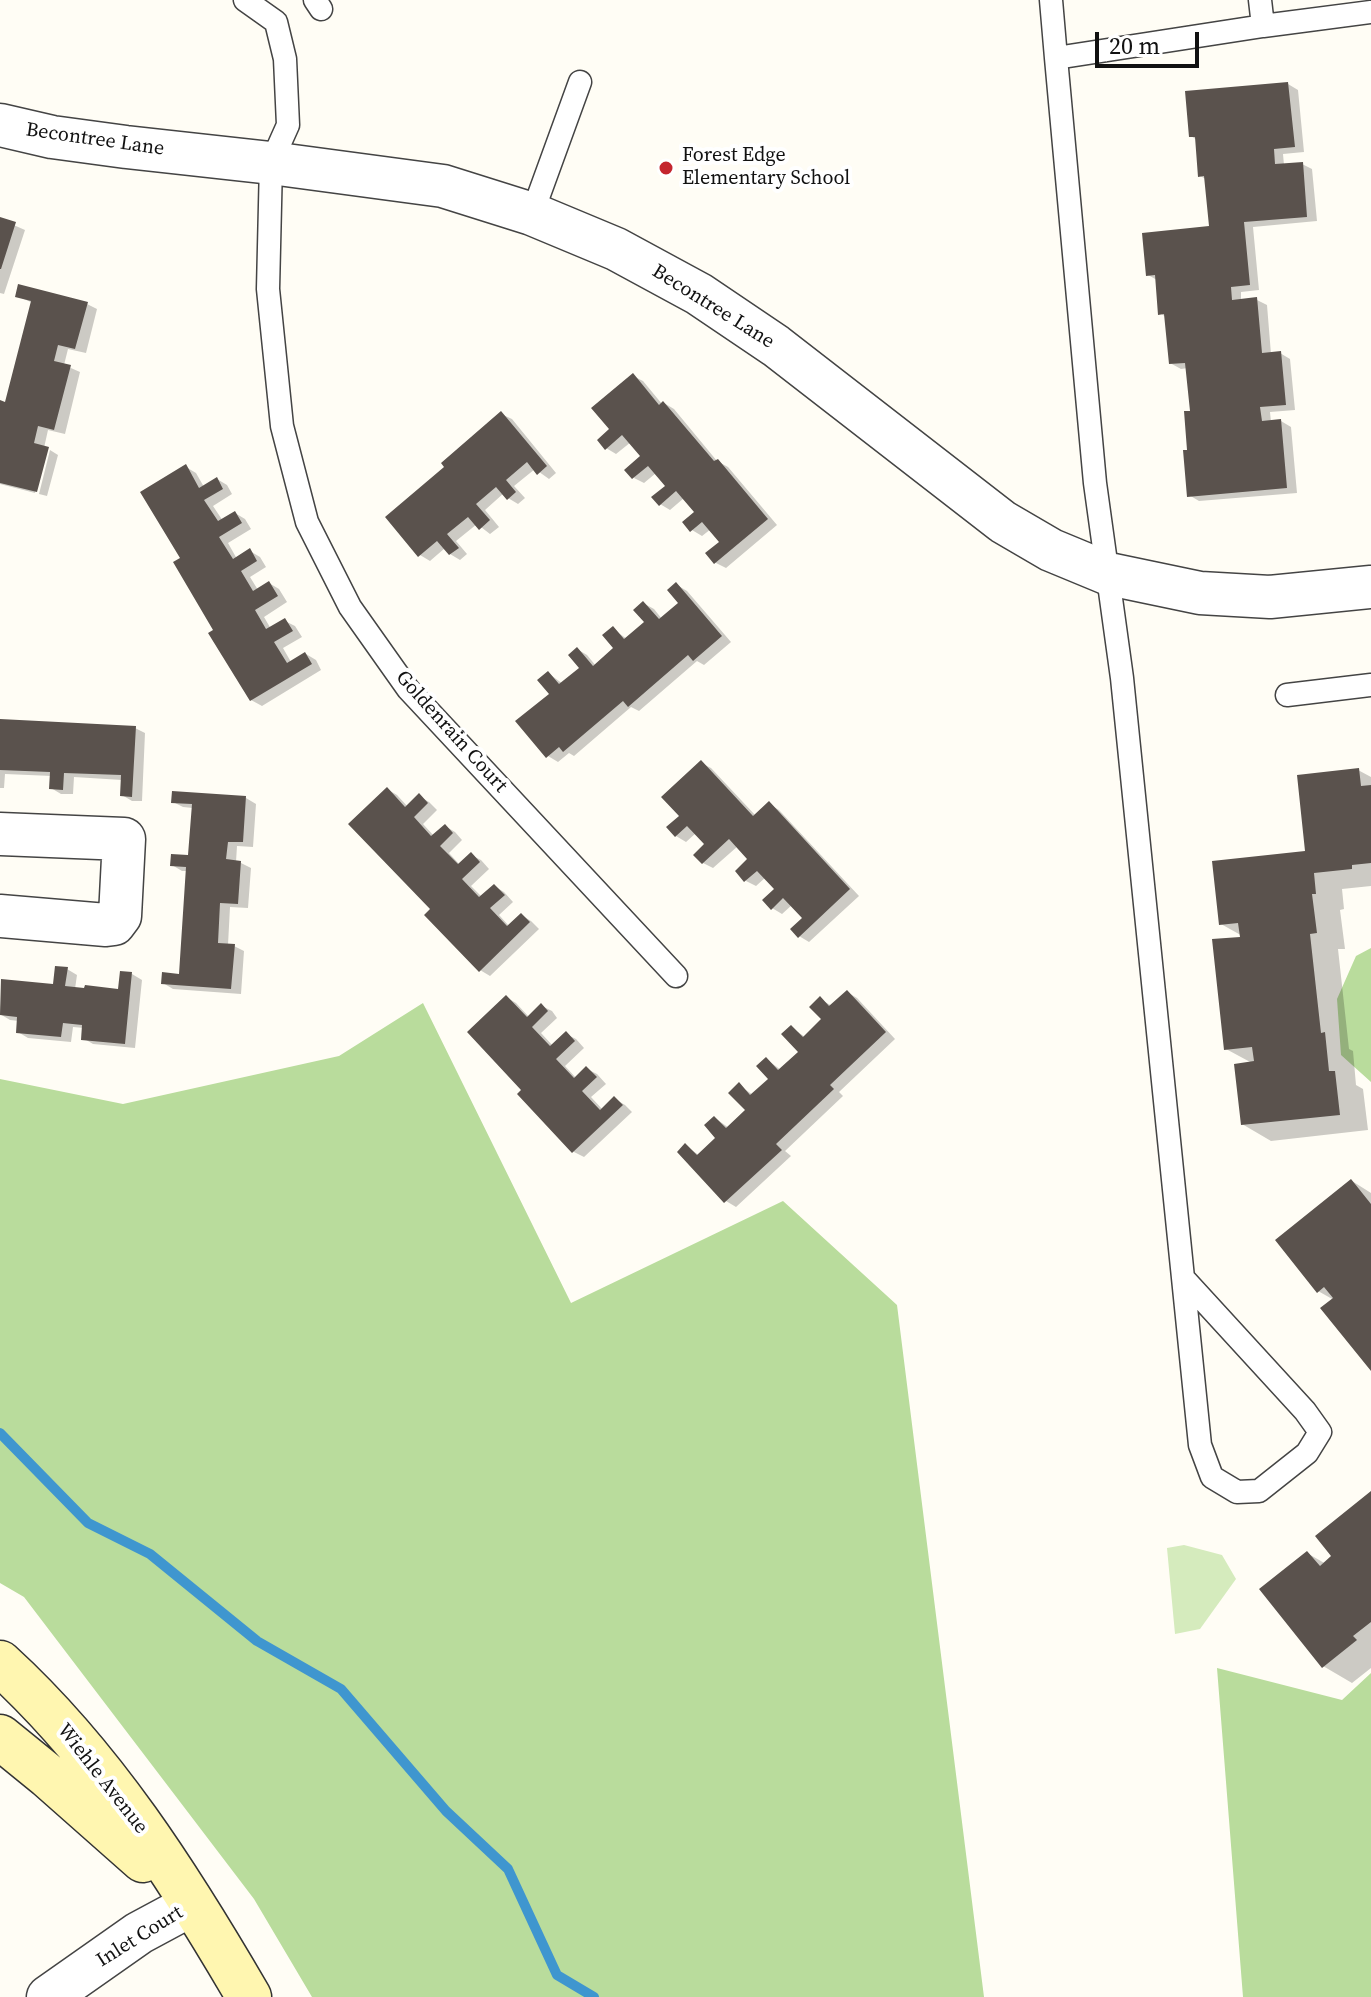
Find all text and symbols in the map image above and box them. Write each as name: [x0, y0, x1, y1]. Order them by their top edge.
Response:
scale bar: [1099, 16, 1203, 66]
text: 20 m: [1109, 29, 1160, 62]
street label: Becontree Lane: [24, 118, 166, 162]
place label: Forest Edge Elementary School: [682, 144, 850, 191]
marker: Forest Edge Elementary School: [657, 159, 675, 177]
street label: Becontree Lane: [647, 260, 779, 354]
street label: Goldenrain Court: [390, 666, 512, 798]
street label: Wiehle Avenue: [52, 1719, 152, 1839]
street label: Inlet Court: [92, 1901, 188, 1973]

